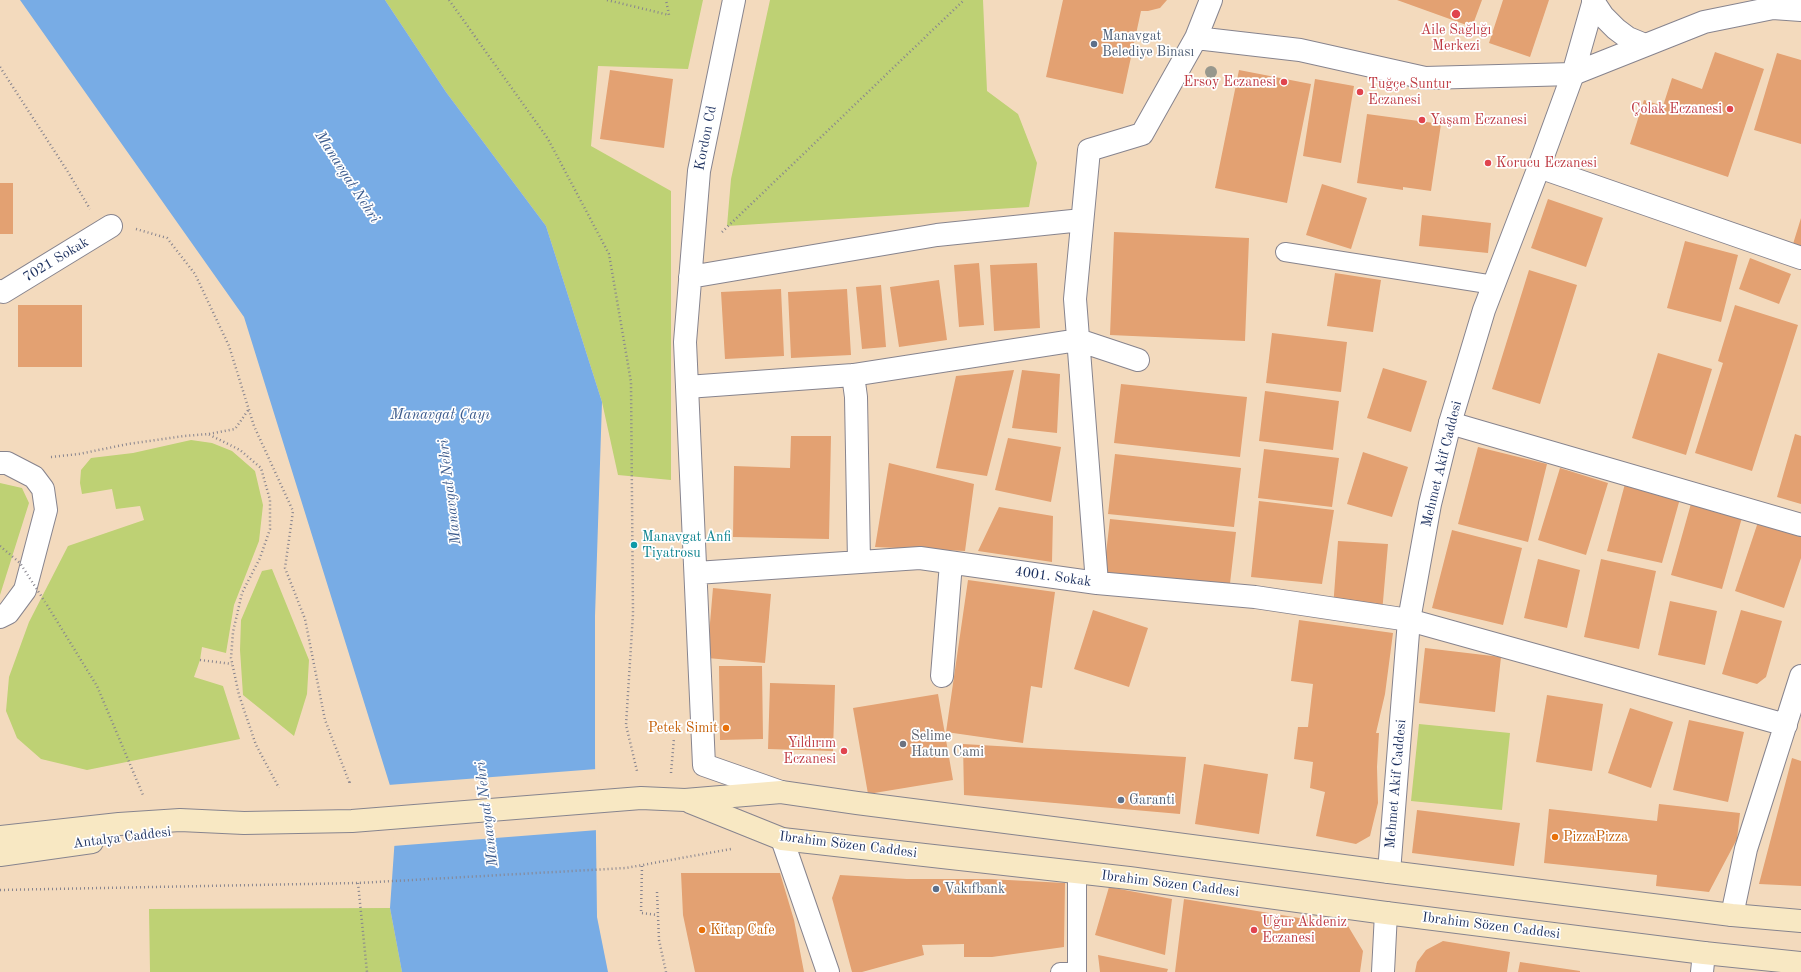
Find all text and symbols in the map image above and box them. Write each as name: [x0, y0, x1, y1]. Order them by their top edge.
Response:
marker: Aile Sağlığı Merkezi: [1450, 8, 1462, 20]
place label: Aile Sağlığı Merkezi: [1421, 22, 1491, 54]
place label: Manavgat Belediye Binası: [1102, 28, 1194, 60]
marker: Manavgat Belediye Binası: [1089, 39, 1099, 49]
place label: Ersoy Eczanesi: [1184, 74, 1276, 90]
place label: Tuğçe Suntur Eczanesi: [1368, 76, 1451, 108]
marker: Ersoy Eczanesi: [1279, 77, 1289, 87]
marker: Tuğçe Suntur Eczanesi: [1355, 87, 1365, 97]
place label: Çolak Eczanesi: [1631, 101, 1722, 117]
street label: Kordon Cd: [691, 104, 721, 172]
marker: Çolak Eczanesi: [1725, 104, 1735, 114]
place label: Yaşam Eczanesi: [1430, 112, 1527, 128]
marker: Yaşam Eczanesi: [1417, 115, 1427, 125]
water label: Manavgat Nehri: [311, 128, 383, 226]
place label: Korucu Eczanesi: [1496, 155, 1597, 171]
marker: Korucu Eczanesi: [1483, 158, 1493, 168]
street label: 7021 Sokak: [20, 234, 92, 286]
street label: Mehmet Akif Caddesi: [1418, 399, 1466, 529]
water label: Manavgat Çayı: [390, 406, 490, 424]
water label: Manavgat Nehri: [435, 438, 465, 546]
place label: Manavgat Anfi Tiyatrosu: [642, 529, 731, 562]
marker: Manavgat Anfi Tiyatrosu: [629, 540, 639, 550]
street label: 4001. Sokak: [1013, 563, 1093, 591]
street label: Mehmet Akif Caddesi: [1382, 719, 1410, 849]
place label: Petek Simit: [648, 720, 718, 736]
marker: Petek Simit: [721, 723, 731, 733]
place label: Selime Hatun Cami: [911, 728, 984, 760]
place label: Yıldırım Eczanesi: [783, 735, 836, 768]
marker: Selime Hatun Cami: [898, 739, 908, 749]
marker: Yıldırım Eczanesi: [839, 746, 849, 756]
water label: Manavgat Nehri: [472, 760, 502, 868]
place label: Garanti: [1129, 792, 1175, 808]
marker: Garanti: [1116, 795, 1126, 805]
street label: Antalya Caddesi: [72, 824, 172, 852]
street label: Ibrahim Sözen Caddesi: [778, 828, 918, 862]
place label: PizzaPizza: [1563, 829, 1628, 845]
marker: PizzaPizza: [1550, 832, 1560, 842]
street label: Ibrahim Sözen Caddesi: [1100, 867, 1240, 901]
place label: Vakıfbank: [944, 881, 1005, 897]
marker: Vakıfbank: [931, 884, 941, 894]
street label: Ibrahim Sözen Caddesi: [1421, 909, 1561, 943]
place label: Uğur Akdeniz Eczanesi: [1262, 914, 1347, 946]
place label: Kitap Cafe: [710, 922, 775, 938]
marker: Kitap Cafe: [697, 925, 707, 935]
marker: Uğur Akdeniz Eczanesi: [1249, 925, 1259, 935]

